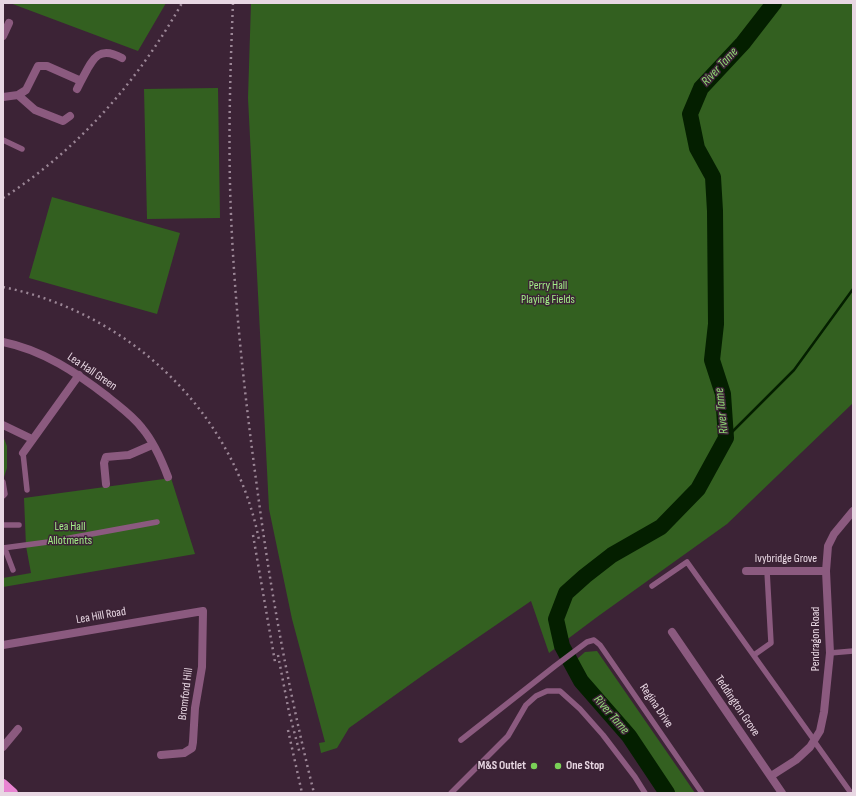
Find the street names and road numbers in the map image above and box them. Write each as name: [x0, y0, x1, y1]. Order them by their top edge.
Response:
street label: Lea Hall Green: [64, 350, 120, 394]
street label: Ivybridge Grove: [755, 552, 817, 566]
street label: Lea Hill Road: [75, 605, 127, 627]
street label: Pendragon Road: [809, 607, 823, 671]
street label: Bromford Hill: [176, 667, 196, 721]
street label: Teddington Grove: [711, 673, 763, 739]
street label: Regina Drive: [636, 681, 676, 731]

